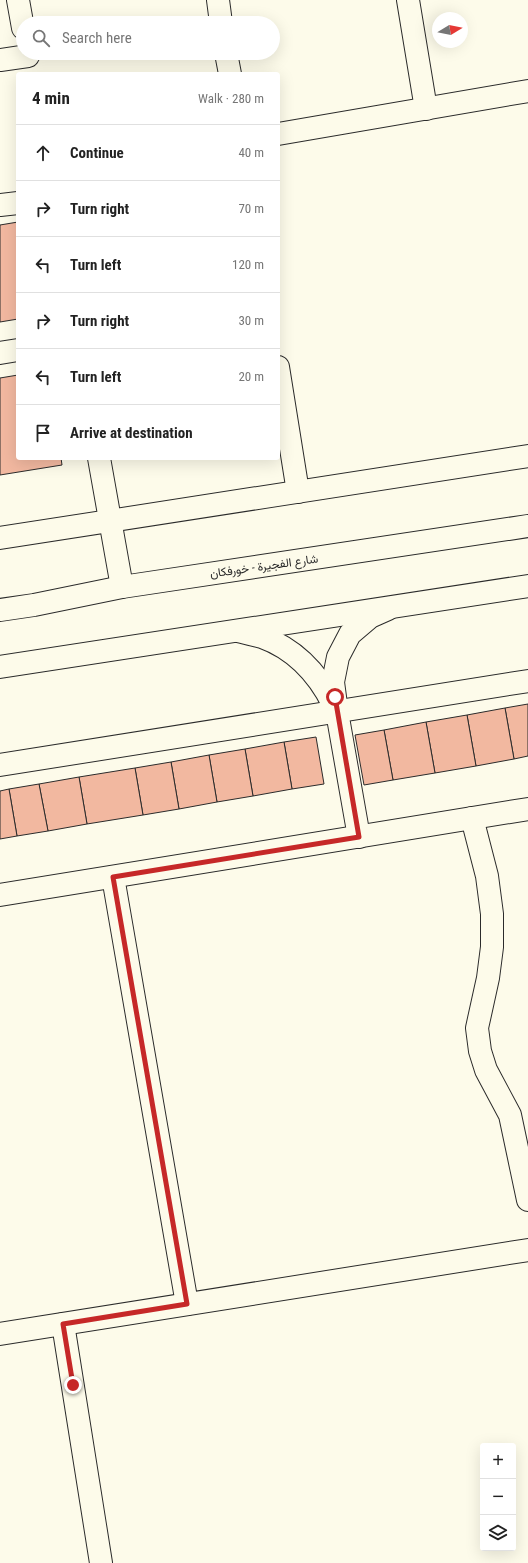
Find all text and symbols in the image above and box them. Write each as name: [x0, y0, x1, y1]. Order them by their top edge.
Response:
north arrow: [432, 12, 468, 48]
search box: [16, 16, 280, 60]
icon: search: [30, 27, 52, 49]
text: Search here: [62, 29, 132, 47]
text: 4 min: [32, 88, 70, 108]
text: Walk · 280 m: [198, 91, 264, 106]
icon: ahead: [32, 142, 54, 164]
text: Continue: [70, 144, 124, 162]
text: 40 m: [238, 145, 264, 160]
icon: right: [32, 198, 54, 220]
text: Turn right: [70, 200, 129, 218]
text: 70 m: [238, 201, 264, 216]
icon: left: [32, 254, 54, 276]
text: Turn left: [70, 256, 121, 274]
text: 120 m: [232, 257, 264, 272]
icon: right: [32, 310, 54, 332]
text: Turn right: [70, 312, 129, 330]
text: 30 m: [238, 313, 264, 328]
icon: left: [32, 366, 54, 388]
text: Turn left: [70, 368, 121, 386]
text: 20 m: [238, 369, 264, 384]
icon: arrive: [32, 422, 54, 444]
text: Arrive at destination: [70, 424, 193, 442]
street label: شارع الفجيرة - خورفكان: [209, 551, 319, 583]
route start: [326, 688, 344, 706]
route end: [64, 1376, 82, 1394]
map controls: [480, 1443, 516, 1551]
button: +: [480, 1443, 516, 1479]
button: −: [480, 1479, 516, 1515]
button: layers: [480, 1515, 516, 1551]

